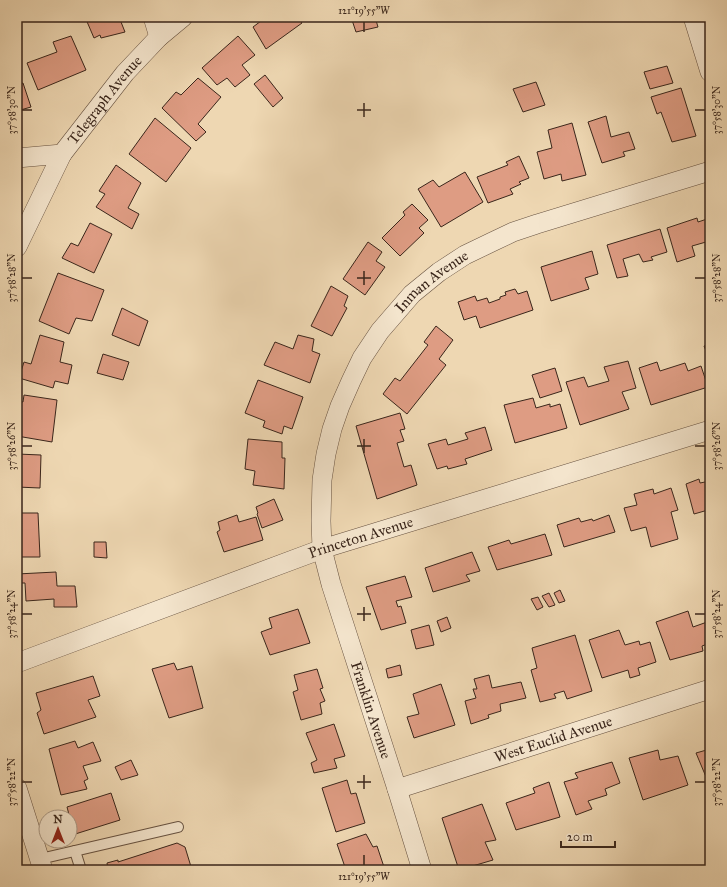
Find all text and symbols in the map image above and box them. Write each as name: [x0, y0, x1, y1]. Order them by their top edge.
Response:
text: 121°19'55"W: [338, 5, 390, 17]
street label: Telegraph Avenue: [64, 52, 146, 148]
text: 37°58'30"N: [6, 85, 18, 134]
text: 37°58'30"N: [711, 85, 723, 134]
street label: Inman Avenue: [391, 246, 472, 316]
text: 37°58'28"N: [6, 253, 18, 302]
text: 37°58'28"N: [711, 253, 723, 302]
text: 37°58'26"N: [6, 421, 18, 470]
text: 37°58'26"N: [711, 421, 723, 470]
street label: Princeton Avenue: [306, 513, 415, 562]
text: 37°58'24"N: [6, 589, 18, 639]
text: 37°58'24"N: [711, 589, 723, 639]
street label: Franklin Avenue: [347, 659, 395, 761]
street label: West Euclid Avenue: [492, 712, 615, 766]
text: 37°58'22"N: [6, 757, 18, 806]
text: 37°58'22"N: [711, 757, 723, 806]
north arrow: [38, 809, 78, 849]
text: N: [53, 813, 63, 826]
scale bar: [561, 823, 615, 849]
text: 20 m: [567, 830, 593, 844]
text: 121°19'55"W: [338, 871, 390, 883]

